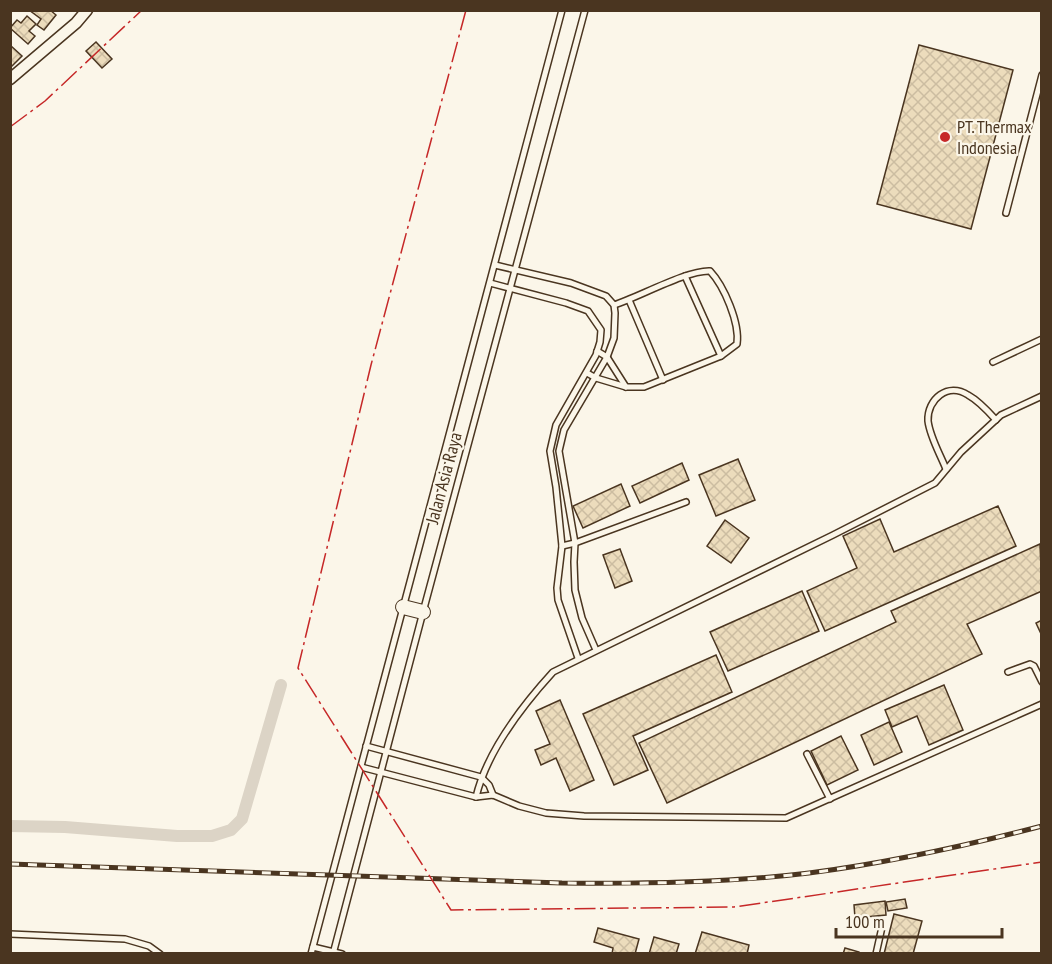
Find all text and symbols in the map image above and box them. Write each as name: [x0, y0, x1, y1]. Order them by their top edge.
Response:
place label: PT. Thermax Indonesia: [957, 115, 1032, 159]
marker: PT. Thermax Indonesia: [938, 130, 952, 144]
street label: Jalan Asia Raya: [420, 430, 467, 527]
scale bar: [836, 901, 1002, 939]
text: 100 m: [845, 910, 885, 933]

